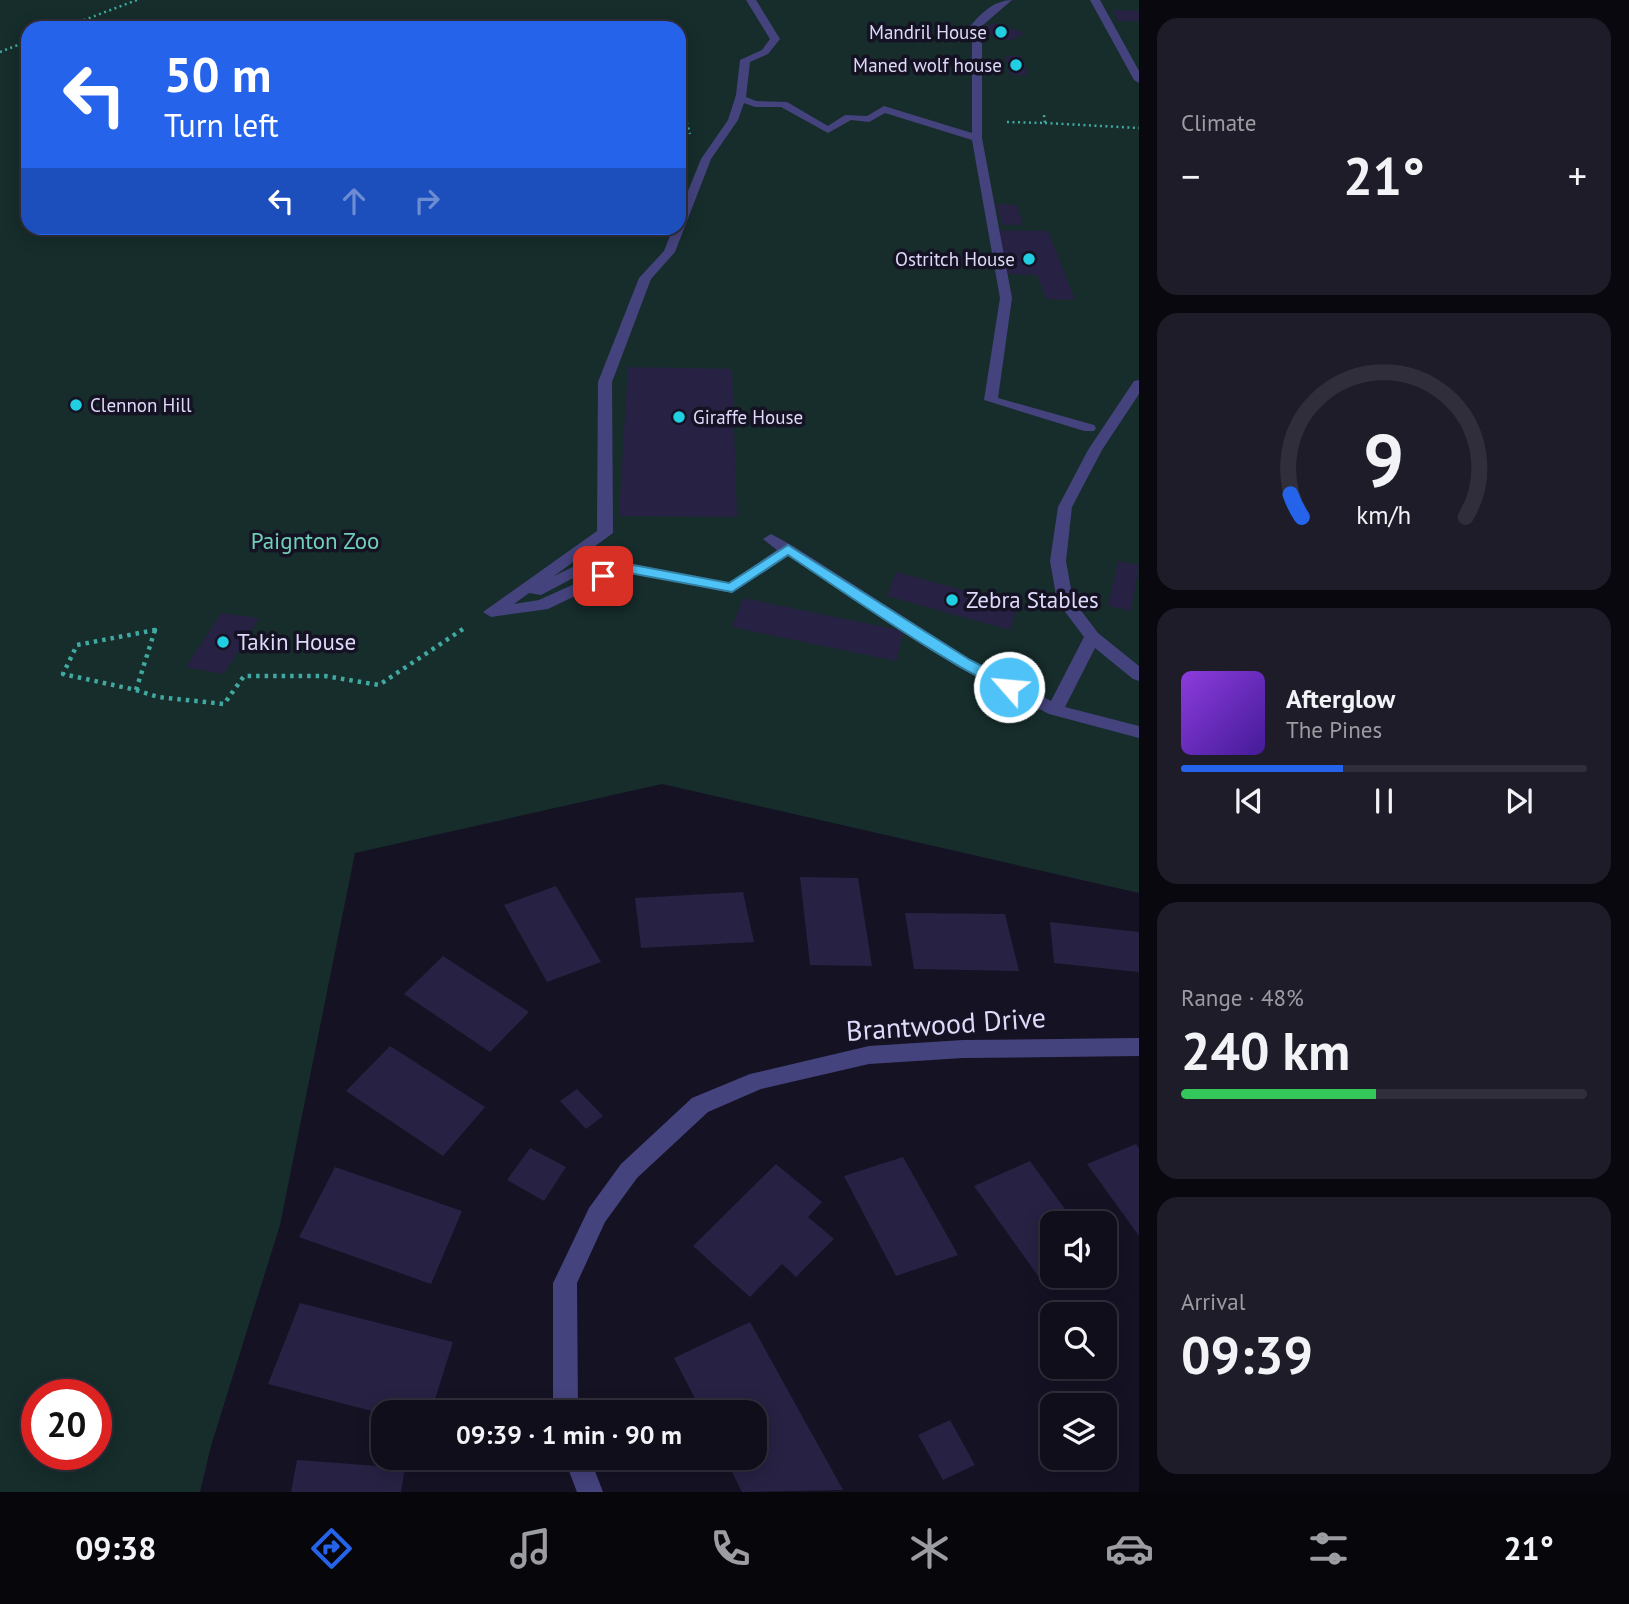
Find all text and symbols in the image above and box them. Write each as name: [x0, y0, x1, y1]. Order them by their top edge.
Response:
place label: Mandril House: [869, 20, 987, 44]
marker: Mandril House: [993, 24, 1009, 40]
text: 50 m: [164, 42, 271, 106]
icon: left: [49, 49, 140, 140]
place label: Maned wolf house: [853, 53, 1002, 77]
marker: Maned wolf house: [1008, 57, 1024, 73]
text: Turn left: [164, 104, 279, 146]
text: Climate: [1181, 108, 1256, 137]
text: 21°: [1343, 142, 1425, 209]
text: −: [1181, 151, 1200, 200]
text: +: [1568, 151, 1587, 200]
icon: left: [262, 182, 300, 220]
icon: ahead: [335, 182, 373, 220]
icon: right: [408, 182, 446, 220]
place label: Ostritch House: [895, 247, 1015, 271]
marker: Ostritch House: [1021, 251, 1037, 267]
place label: Clennon Hill: [90, 393, 192, 417]
marker: Clennon Hill: [68, 397, 84, 413]
place label: Giraffe House: [693, 405, 803, 429]
marker: Giraffe House: [671, 409, 687, 425]
text: 9: [1363, 414, 1405, 508]
text: km/h: [1357, 499, 1411, 531]
park label: Paignton Zoo: [251, 526, 379, 555]
pin: [573, 546, 633, 606]
icon: arrive: [584, 557, 622, 595]
place label: Zebra Stables: [966, 585, 1099, 614]
marker: Zebra Stables: [944, 592, 960, 608]
place label: Takin House: [237, 627, 356, 656]
marker: Takin House: [215, 634, 231, 650]
position arrow: [972, 650, 1046, 724]
text: Afterglow: [1286, 682, 1395, 715]
text: The Pines: [1286, 715, 1382, 744]
icon: previous: [1230, 782, 1268, 820]
icon: pause: [1365, 782, 1403, 820]
icon: next: [1500, 782, 1538, 820]
text: Range · 48%: [1181, 983, 1304, 1012]
street label: Brantwood Drive: [845, 998, 1047, 1049]
text: 240 km: [1181, 1017, 1350, 1084]
map controls: [1040, 1211, 1117, 1470]
button: sound: [1040, 1211, 1117, 1288]
text: Arrival: [1181, 1287, 1245, 1316]
button: search: [1040, 1302, 1117, 1379]
text: 09:39: [1181, 1321, 1313, 1388]
speed limit sign: 20: [21, 1379, 112, 1470]
button: layers: [1040, 1393, 1117, 1470]
text: 09:39 · 1 min · 90 m: [456, 1418, 682, 1451]
icon: directions: [307, 1524, 356, 1573]
icon: music: [506, 1524, 555, 1573]
icon: phone: [706, 1524, 755, 1573]
icon: climate: [905, 1524, 954, 1573]
icon: car: [1105, 1524, 1154, 1573]
icon: filters: [1304, 1524, 1353, 1573]
text: 09:38: [75, 1527, 156, 1569]
text: 21°: [1503, 1527, 1554, 1569]

